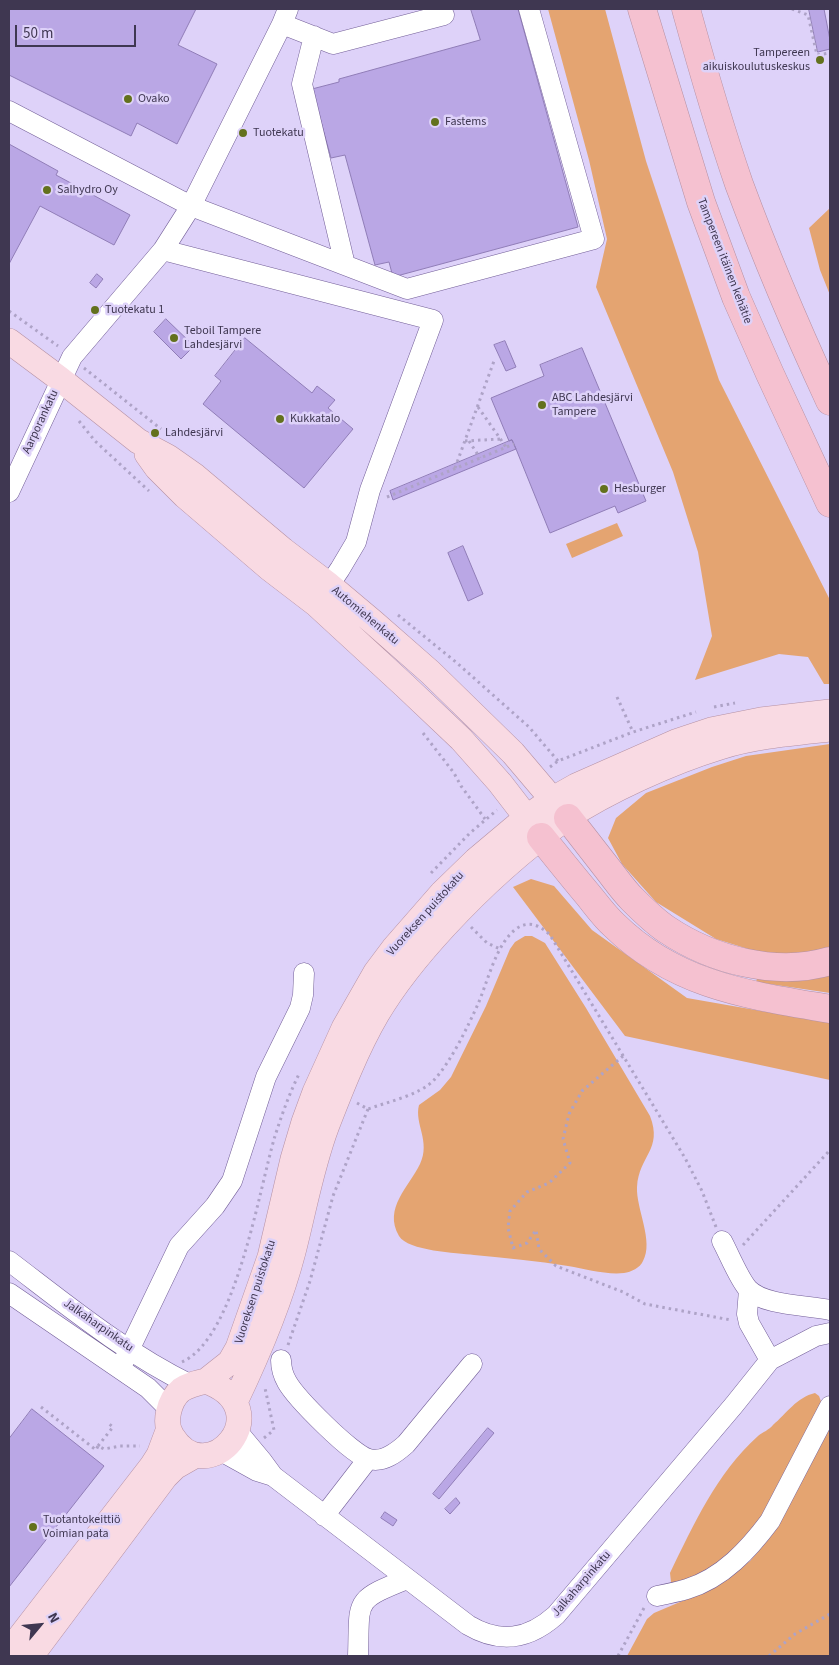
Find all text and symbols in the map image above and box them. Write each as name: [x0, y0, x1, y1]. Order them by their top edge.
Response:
scale bar: [18, 15, 139, 47]
text: 50 m: [23, 23, 53, 44]
place label: Tampereen aikuiskoulutuskeskus: [703, 46, 810, 74]
marker: Tampereen aikuiskoulutuskeskus: [814, 54, 826, 66]
place label: Ovako: [138, 92, 170, 106]
marker: Ovako: [122, 93, 134, 105]
place label: Fastems: [445, 115, 486, 129]
marker: Fastems: [429, 116, 441, 128]
place label: Tuotekatu: [253, 126, 304, 140]
marker: Tuotekatu: [237, 127, 249, 139]
place label: Salhydro Oy: [57, 183, 118, 197]
marker: Salhydro Oy: [41, 184, 53, 196]
street label: Tampereen itäinen kehätie: [693, 196, 755, 326]
place label: Tuotekatu 1: [105, 303, 164, 317]
marker: Tuotekatu 1: [89, 304, 101, 316]
place label: Teboil Tampere Lahdesjärvi: [184, 324, 261, 352]
marker: Teboil Tampere Lahdesjärvi: [168, 332, 180, 344]
street label: Aarporankatu: [20, 388, 62, 456]
place label: ABC Lahdesjärvi Tampere: [552, 391, 633, 419]
marker: ABC Lahdesjärvi Tampere: [536, 399, 548, 411]
place label: Kukkatalo: [290, 412, 340, 426]
marker: Kukkatalo: [274, 413, 286, 425]
place label: Lahdesjärvi: [165, 426, 223, 440]
marker: Lahdesjärvi: [149, 427, 161, 439]
place label: Hesburger: [614, 482, 666, 496]
marker: Hesburger: [598, 483, 610, 495]
street label: Automiehenkatu: [328, 584, 402, 648]
street label: Vuoreksen puistokatu: [384, 869, 468, 959]
street label: Vuoreksen puistokatu: [232, 1238, 280, 1346]
street label: Jalkaharpinkatu: [60, 1297, 136, 1355]
place label: Tuotantokeittiö Voimian pata: [43, 1513, 120, 1541]
marker: Tuotantokeittiö Voimian pata: [27, 1521, 39, 1533]
street label: Jalkaharpinkatu: [550, 1548, 614, 1620]
north arrow: [15, 1600, 65, 1650]
text: N: [42, 1609, 64, 1627]

